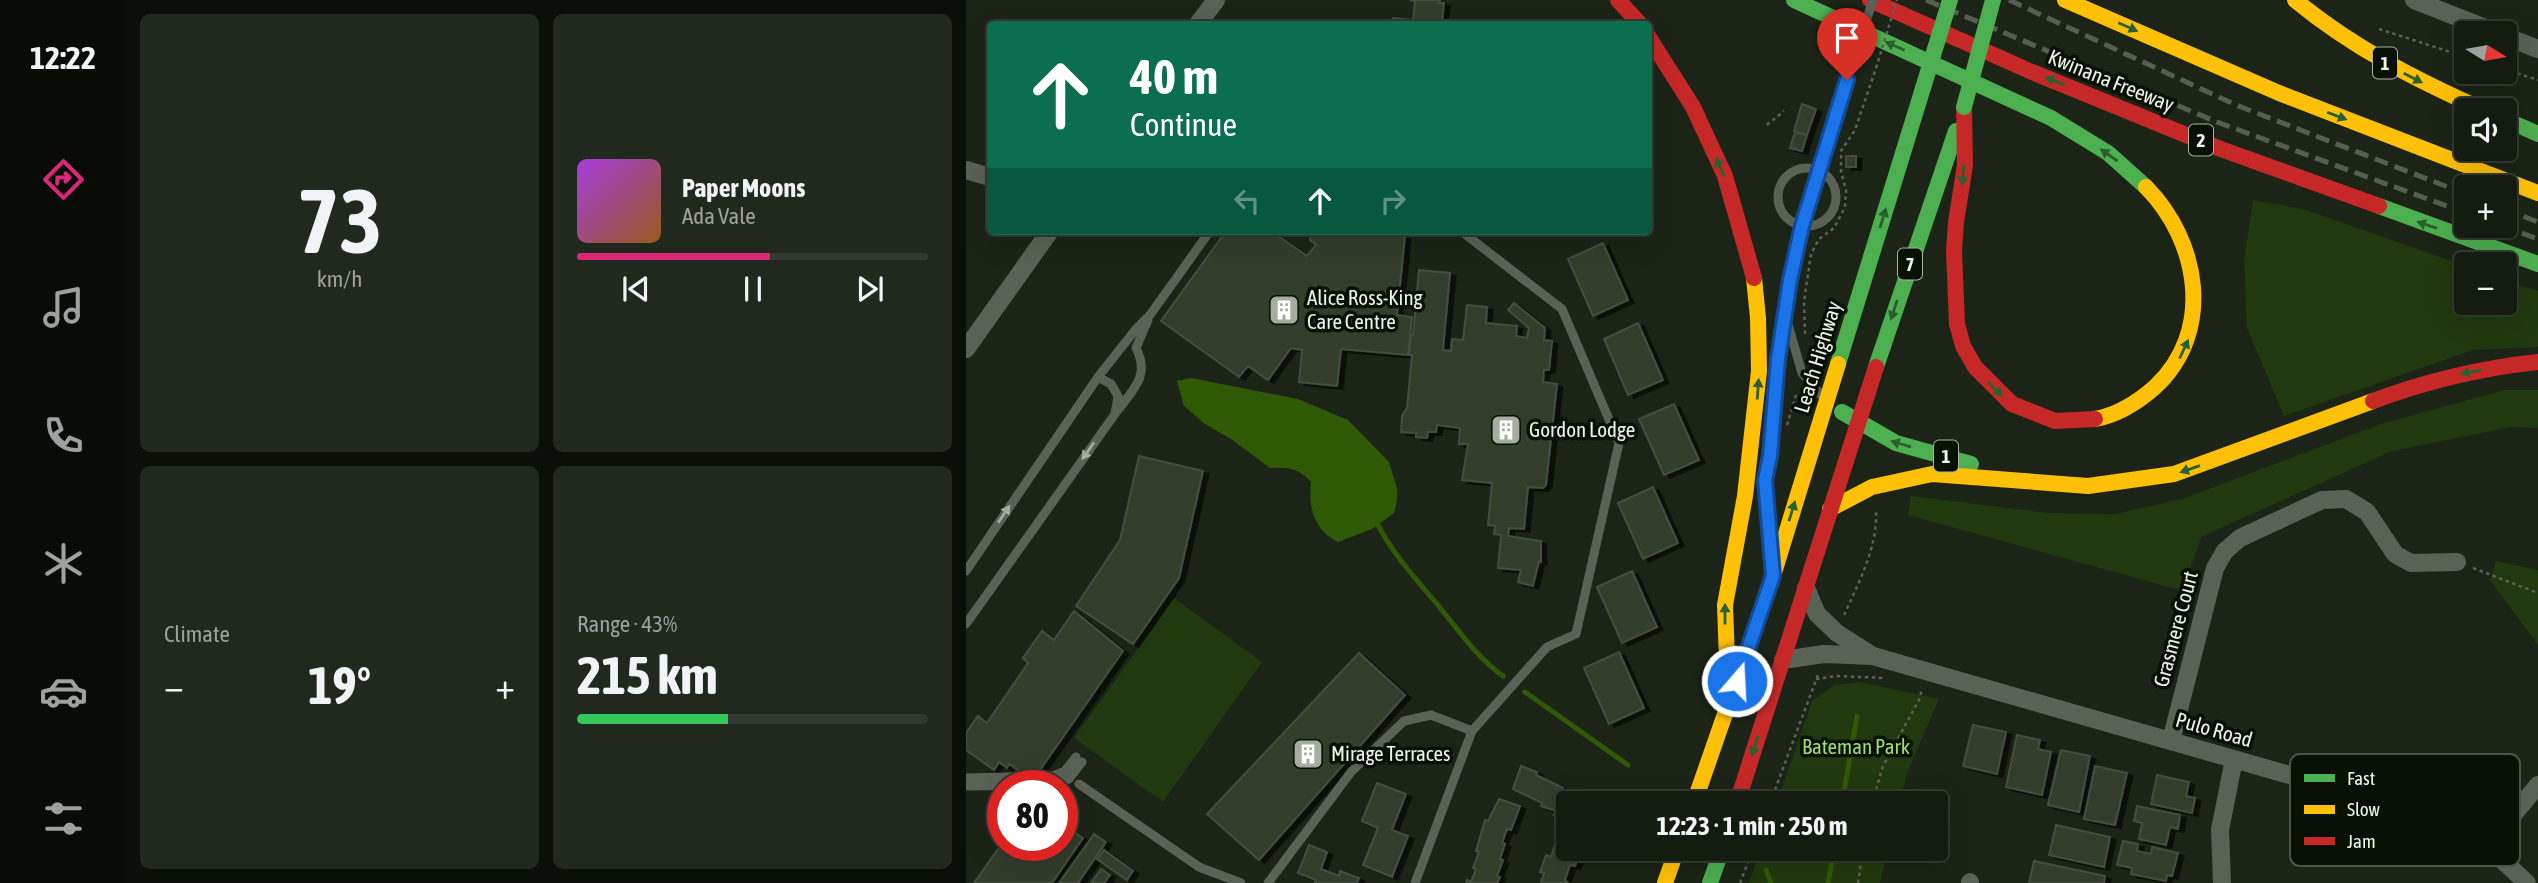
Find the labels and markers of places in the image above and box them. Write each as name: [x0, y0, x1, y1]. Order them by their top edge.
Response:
pin: [1817, 8, 1877, 80]
place label: Alice Ross-King Care Centre: [1307, 285, 1423, 333]
building icon: Alice Ross-King Care Centre: [1267, 293, 1301, 327]
building icon: Gordon Lodge: [1489, 413, 1523, 447]
place label: Gordon Lodge: [1529, 417, 1635, 441]
building icon: Mirage Terraces: [1291, 737, 1325, 771]
place label: Mirage Terraces: [1331, 741, 1450, 765]

